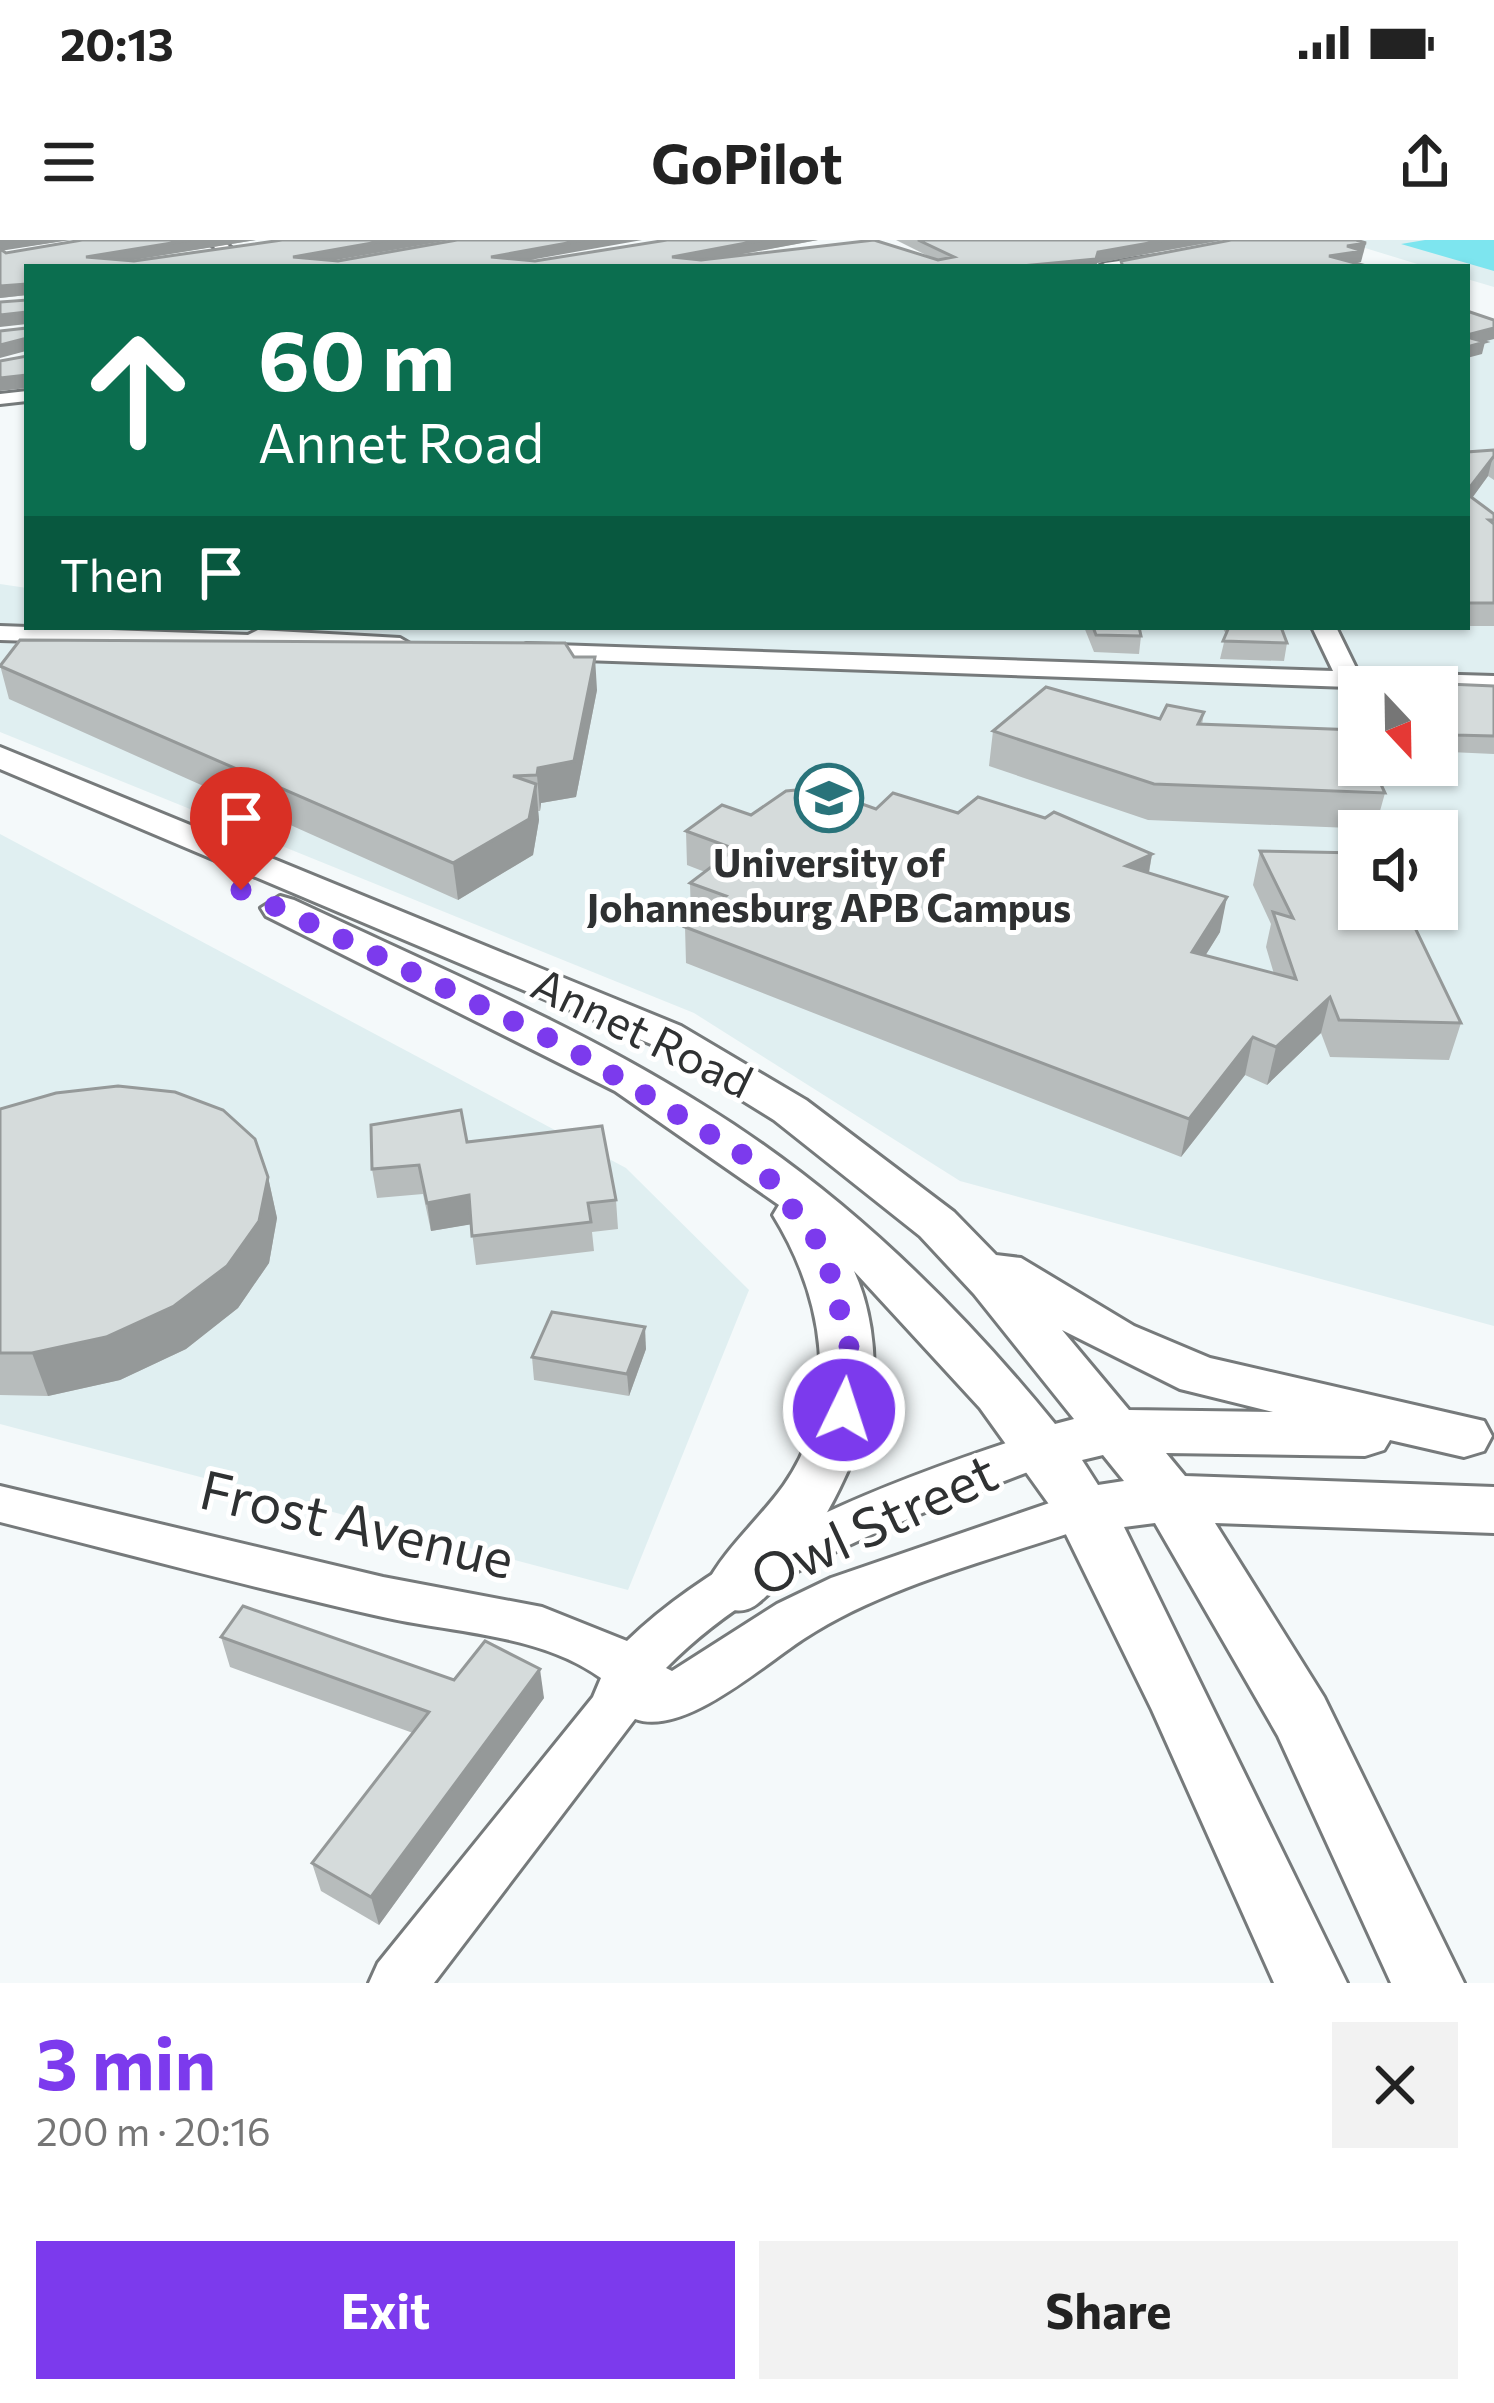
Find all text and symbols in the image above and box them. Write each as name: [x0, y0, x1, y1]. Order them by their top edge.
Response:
text: 20:13: [60, 15, 174, 70]
icon: menu: [36, 129, 102, 195]
text: GoPilot: [651, 129, 843, 195]
icon: share: [1392, 129, 1458, 195]
text: 60 m: [258, 306, 455, 408]
icon: ahead: [60, 312, 216, 468]
text: Annet Road: [258, 408, 544, 474]
icon: arrive: [188, 540, 254, 606]
text: Then: [60, 546, 164, 601]
north arrow: [1338, 666, 1458, 786]
map controls: [1338, 666, 1458, 930]
school or university icon: University of Johannesburg APB Campus: [794, 763, 864, 833]
pin: [190, 767, 292, 890]
icon: arrive: [208, 785, 274, 851]
button: sound: [1338, 810, 1458, 930]
place label: University of Johannesburg APB Campus: [587, 837, 1071, 930]
street label: Annet Road: [524, 954, 762, 1108]
position arrow: [781, 1347, 907, 1473]
street label: Owl Street: [739, 1437, 1006, 1608]
street label: Frost Avenue: [195, 1454, 521, 1590]
text: 3 min: [36, 2017, 216, 2105]
button: close: [1332, 2022, 1458, 2148]
text: 200 m · 20:16: [36, 2106, 271, 2154]
button: Exit: [36, 2241, 735, 2379]
button: Share: [759, 2241, 1458, 2379]

